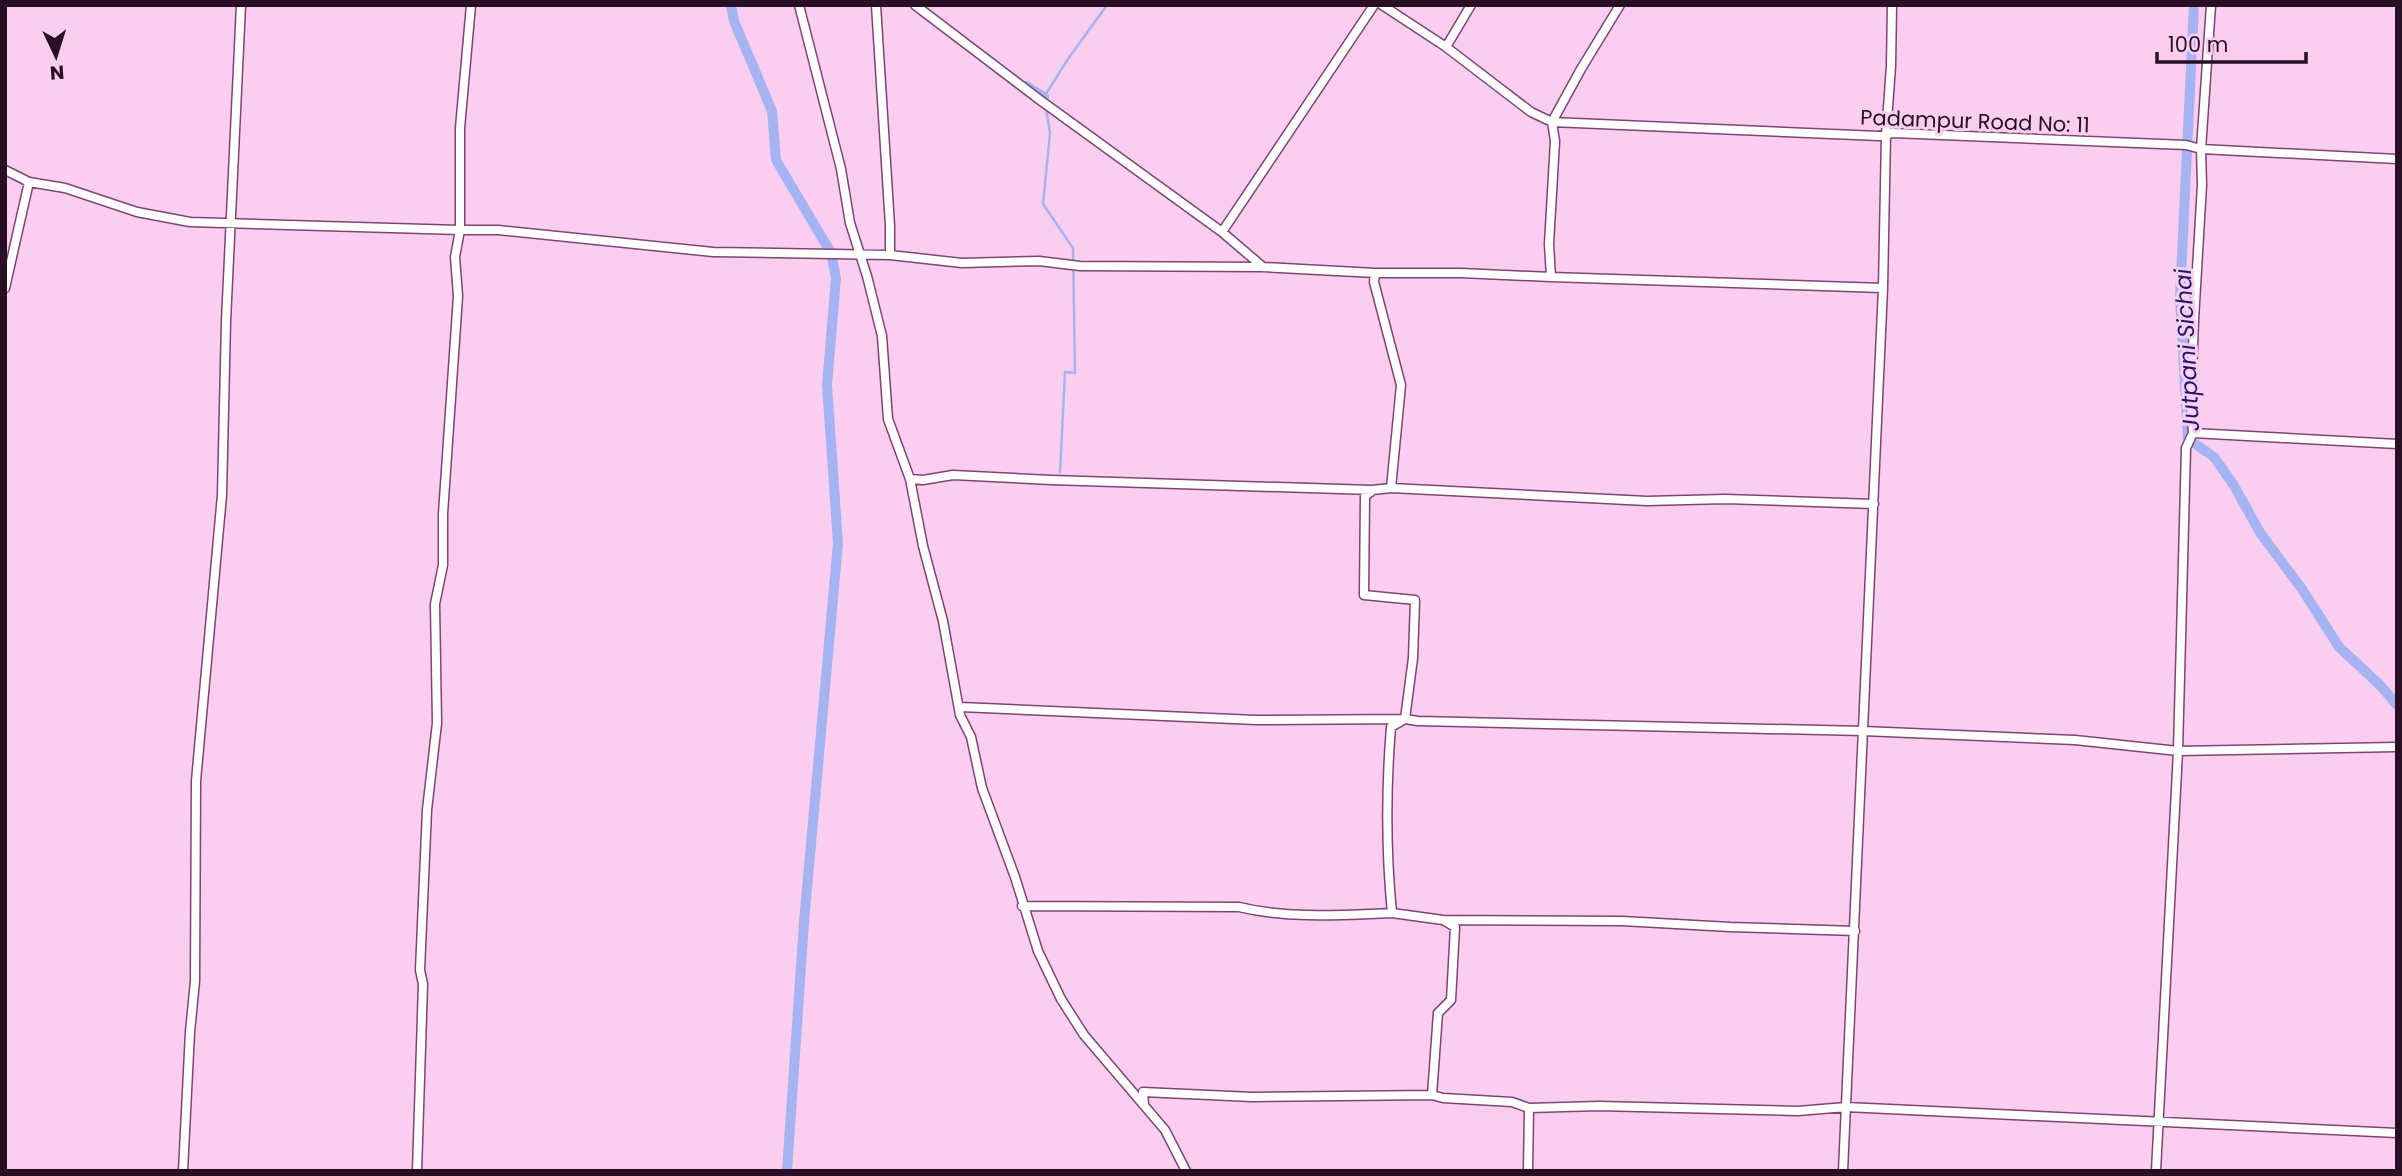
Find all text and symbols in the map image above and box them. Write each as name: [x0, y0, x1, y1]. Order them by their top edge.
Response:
north arrow: [21, 21, 91, 91]
scale bar: [2157, 21, 2306, 65]
text: 100 m: [2168, 30, 2228, 59]
text: N: [49, 58, 65, 86]
street label: Padampur Road No: 11: [1860, 103, 2090, 139]
water label: Jutpani Sichai: [2167, 268, 2207, 432]

